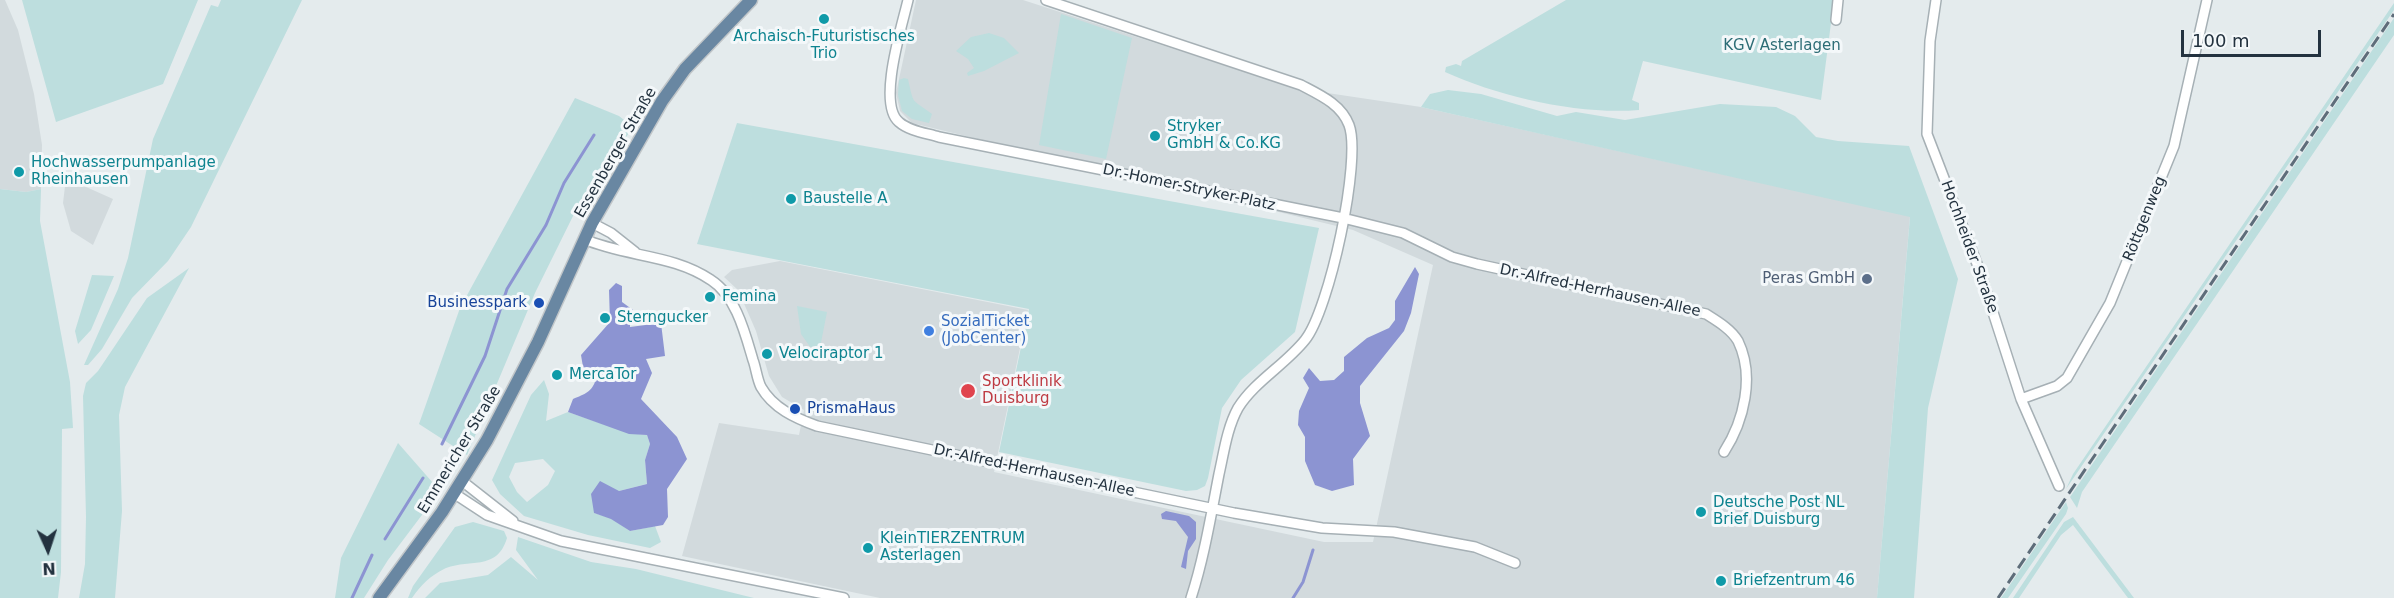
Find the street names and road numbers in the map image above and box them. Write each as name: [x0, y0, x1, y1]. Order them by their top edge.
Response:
street label: Essenberger Straße: [571, 85, 661, 221]
street label: Dr.-Homer-Stryker-Platz: [1101, 161, 1277, 215]
street label: Röttgenweg: [2120, 174, 2170, 264]
street label: Hochheider Straße: [1937, 178, 2001, 316]
street label: Dr.-Alfred-Herrhausen-Allee: [1498, 261, 1702, 321]
street label: Emmericher Straße: [415, 383, 505, 517]
street label: Dr.-Alfred-Herrhausen-Allee: [932, 441, 1136, 501]

